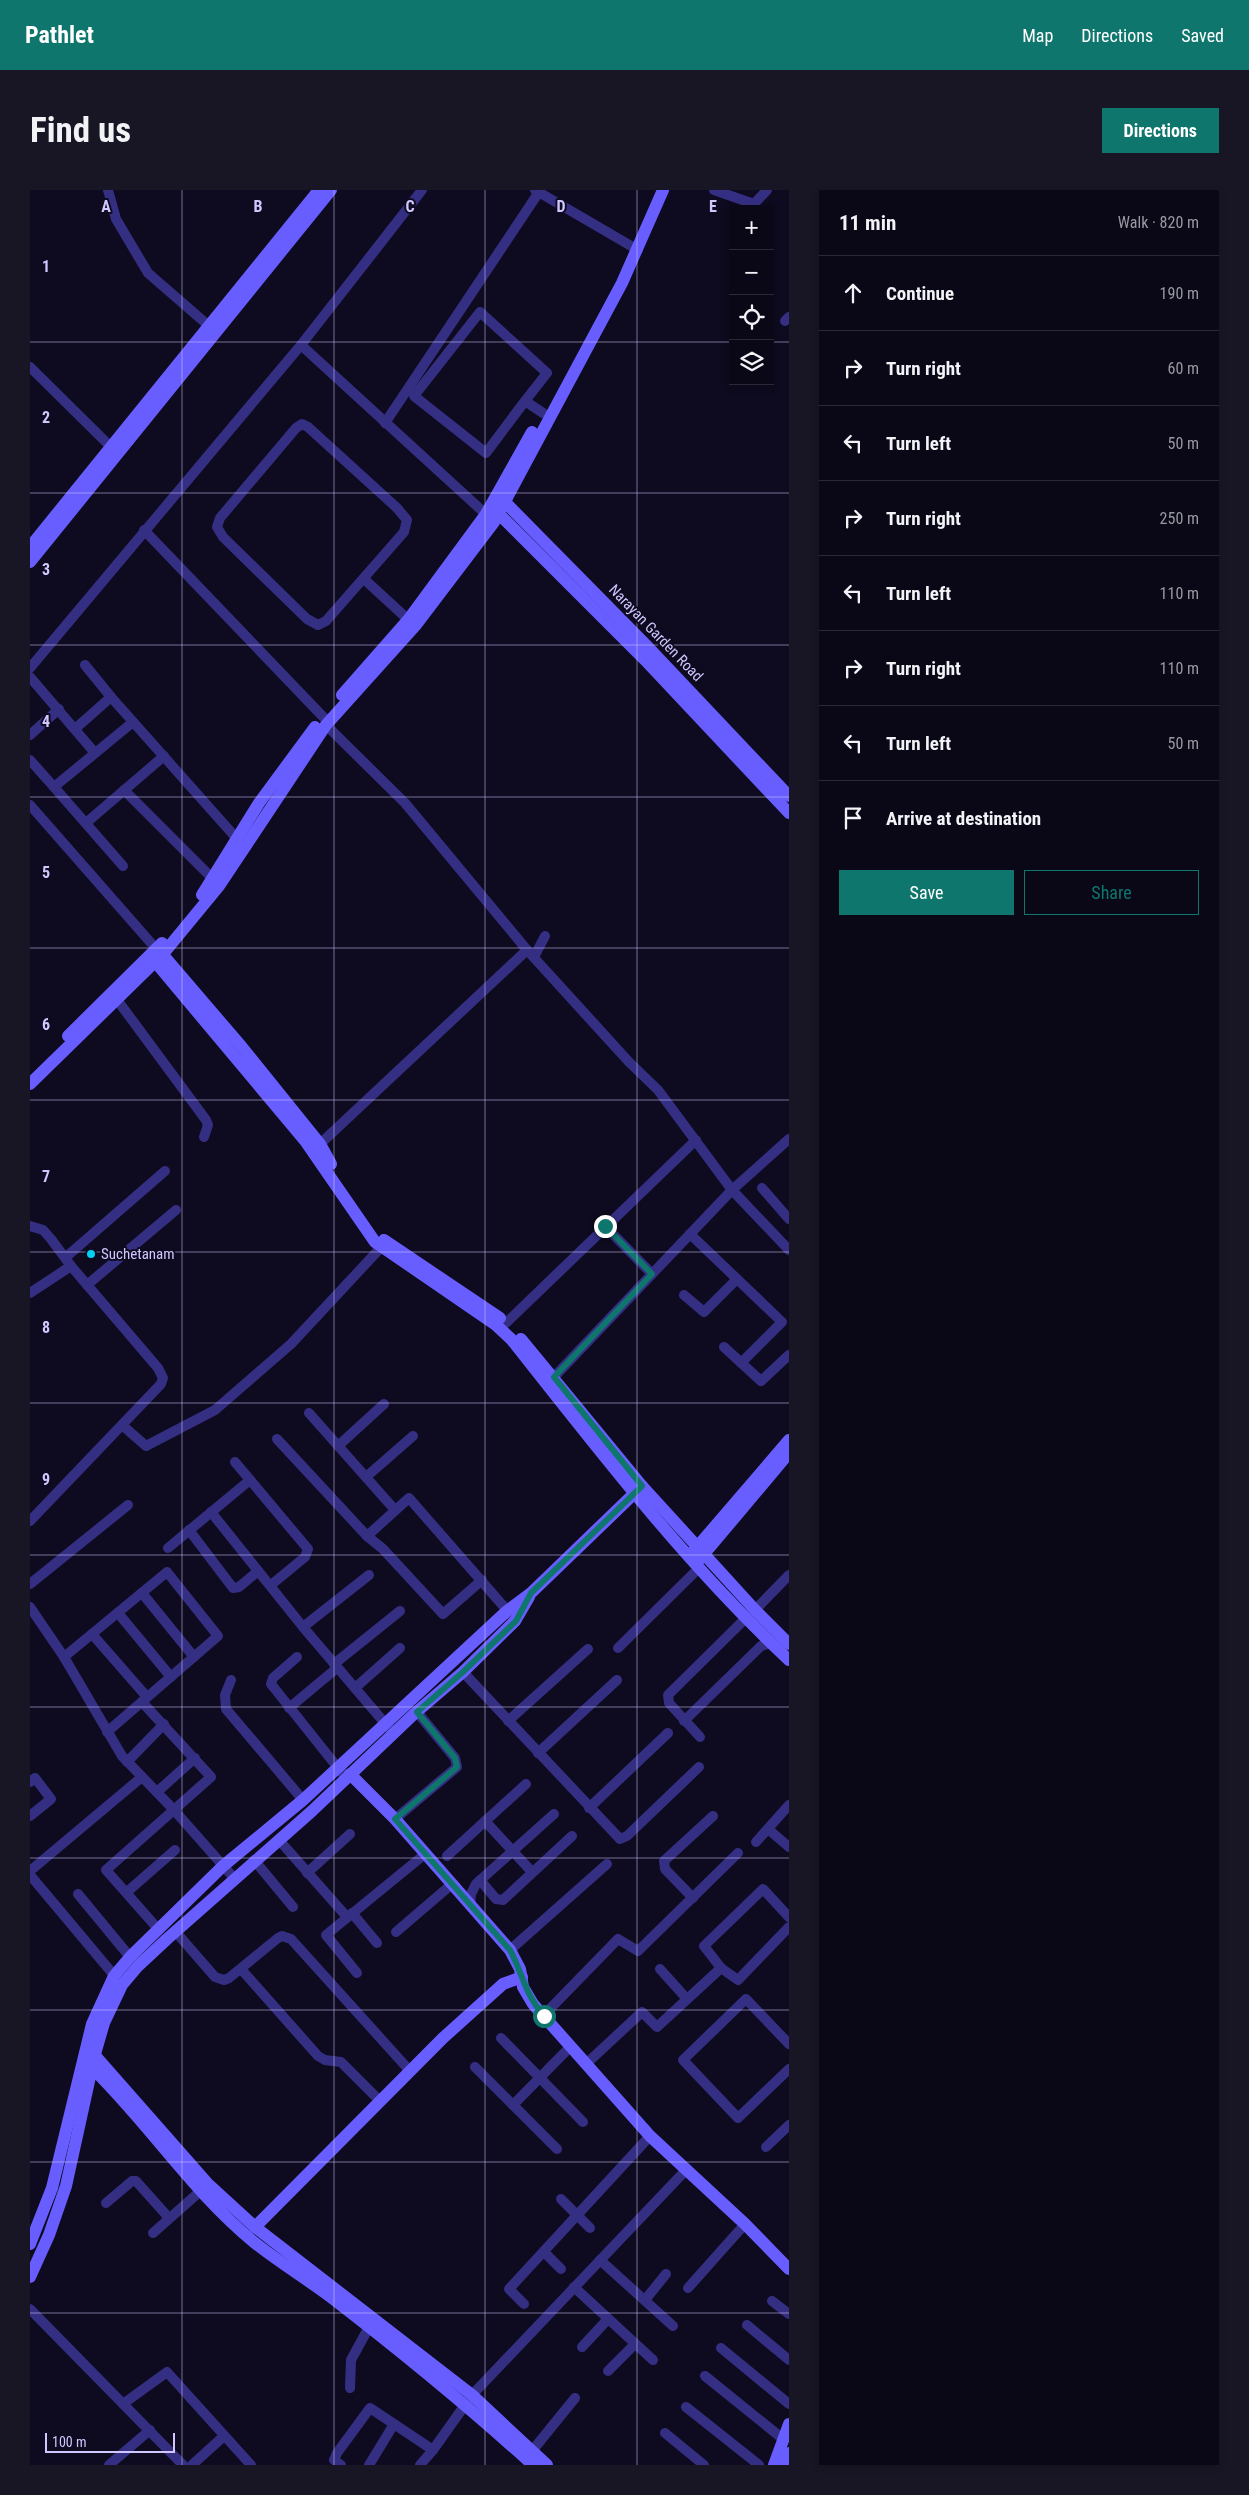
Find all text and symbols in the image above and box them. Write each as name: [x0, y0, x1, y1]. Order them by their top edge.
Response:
text: Pathlet: [25, 21, 94, 49]
text: Map: [1022, 25, 1053, 46]
text: Directions: [1081, 25, 1153, 46]
text: Saved: [1181, 25, 1224, 46]
button: Directions: [1102, 108, 1219, 153]
text: Find us: [30, 110, 131, 151]
text: A: [101, 197, 111, 216]
text: B: [254, 197, 263, 216]
text: C: [405, 197, 415, 216]
text: D: [556, 197, 566, 216]
text: E: [709, 197, 717, 216]
map controls: [729, 205, 774, 385]
button: +: [729, 205, 774, 250]
text: 11 min: [839, 211, 896, 235]
text: Walk · 820 m: [1118, 213, 1199, 232]
button: −: [729, 250, 774, 295]
text: 1: [42, 257, 50, 276]
icon: ahead: [839, 279, 867, 307]
text: Continue: [886, 282, 954, 305]
text: 190 m: [1160, 284, 1199, 303]
button: locate: [729, 295, 774, 340]
button: layers: [729, 340, 774, 385]
icon: right: [839, 354, 867, 382]
text: Turn right: [886, 357, 961, 380]
text: 60 m: [1167, 359, 1199, 378]
text: 2: [42, 408, 50, 427]
icon: left: [839, 429, 867, 457]
text: Turn left: [886, 432, 951, 455]
text: 50 m: [1167, 434, 1199, 453]
icon: right: [839, 504, 867, 532]
text: Turn right: [886, 507, 961, 530]
text: 250 m: [1160, 509, 1199, 528]
text: 3: [42, 560, 50, 579]
icon: left: [839, 579, 867, 607]
street label: Narayan Garden Road: [605, 581, 707, 685]
text: Turn left: [886, 582, 951, 605]
text: 110 m: [1160, 584, 1199, 603]
icon: right: [839, 654, 867, 682]
text: Turn right: [886, 657, 961, 680]
text: 110 m: [1160, 659, 1199, 678]
text: 4: [42, 712, 50, 731]
icon: left: [839, 729, 867, 757]
text: Turn left: [886, 732, 951, 755]
text: 50 m: [1167, 734, 1199, 753]
icon: arrive: [839, 804, 867, 832]
text: Arrive at destination: [886, 807, 1041, 830]
text: 5: [42, 863, 50, 882]
button: Save: [839, 870, 1014, 915]
button: Share: [1024, 870, 1199, 915]
text: 6: [42, 1015, 50, 1034]
text: 7: [42, 1167, 50, 1186]
route end: [594, 1215, 617, 1238]
place label: Suchetanam: [101, 1245, 175, 1263]
marker: Suchetanam: [85, 1248, 97, 1260]
text: 8: [42, 1318, 50, 1337]
text: 9: [42, 1470, 50, 1489]
route start: [533, 2005, 556, 2028]
scale bar: [45, 2430, 175, 2453]
text: 100 m: [52, 2434, 87, 2450]

